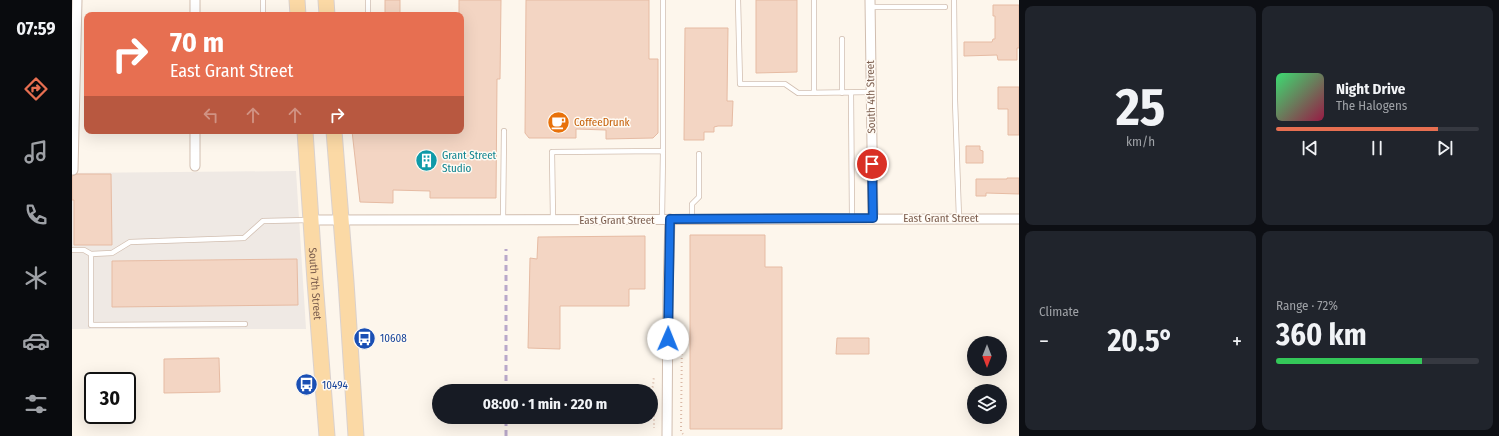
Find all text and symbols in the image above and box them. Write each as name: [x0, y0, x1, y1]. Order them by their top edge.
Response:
text: 07:59: [16, 18, 56, 40]
text: 70 m: [170, 26, 224, 59]
icon: right: [104, 28, 156, 80]
text: East Grant Street: [170, 60, 293, 82]
street label: South 4th Street: [864, 60, 878, 134]
icon: directions: [22, 75, 50, 103]
text: 25: [1116, 76, 1165, 139]
text: Night Drive: [1336, 80, 1405, 98]
text: The Halogens: [1336, 98, 1407, 113]
icon: left: [200, 104, 222, 126]
icon: ahead: [242, 104, 264, 126]
icon: ahead: [284, 104, 306, 126]
icon: right: [326, 104, 348, 126]
cafe icon: CoffeeDrunk: [546, 109, 572, 135]
place label: CoffeeDrunk: [574, 116, 630, 129]
text: km/h: [1126, 134, 1155, 149]
icon: previous: [1299, 137, 1321, 159]
icon: pause: [1366, 137, 1388, 159]
icon: next: [1434, 137, 1456, 159]
icon: music: [22, 138, 50, 166]
pin: [855, 147, 889, 181]
building icon: Grant Street Studio: [413, 148, 439, 174]
place label: Grant Street Studio: [442, 149, 497, 175]
icon: arrive: [861, 153, 883, 175]
icon: phone: [22, 201, 50, 229]
street label: East Grant Street: [903, 212, 979, 225]
street label: East Grant Street: [579, 214, 655, 227]
street label: South 7th Street: [306, 247, 325, 321]
icon: climate: [22, 264, 50, 292]
text: Range · 72%: [1276, 298, 1338, 313]
text: Climate: [1039, 304, 1079, 319]
text: 360 km: [1276, 317, 1367, 353]
position arrow: [647, 318, 689, 360]
text: 20.5°: [1107, 323, 1173, 359]
bus stop icon: 10608: [351, 325, 377, 351]
icon: car: [22, 327, 50, 355]
text: −: [1039, 328, 1049, 355]
text: +: [1232, 328, 1242, 355]
place label: 10608: [380, 332, 407, 345]
north arrow: [967, 336, 1007, 376]
map controls: [967, 336, 1007, 424]
speed limit sign: 30: [84, 372, 136, 424]
bus stop icon: 10494: [294, 372, 320, 398]
place label: 10494: [322, 379, 348, 392]
button: layers: [967, 384, 1007, 424]
icon: filters: [22, 390, 50, 418]
text: 08:00 · 1 min · 220 m: [483, 395, 607, 413]

